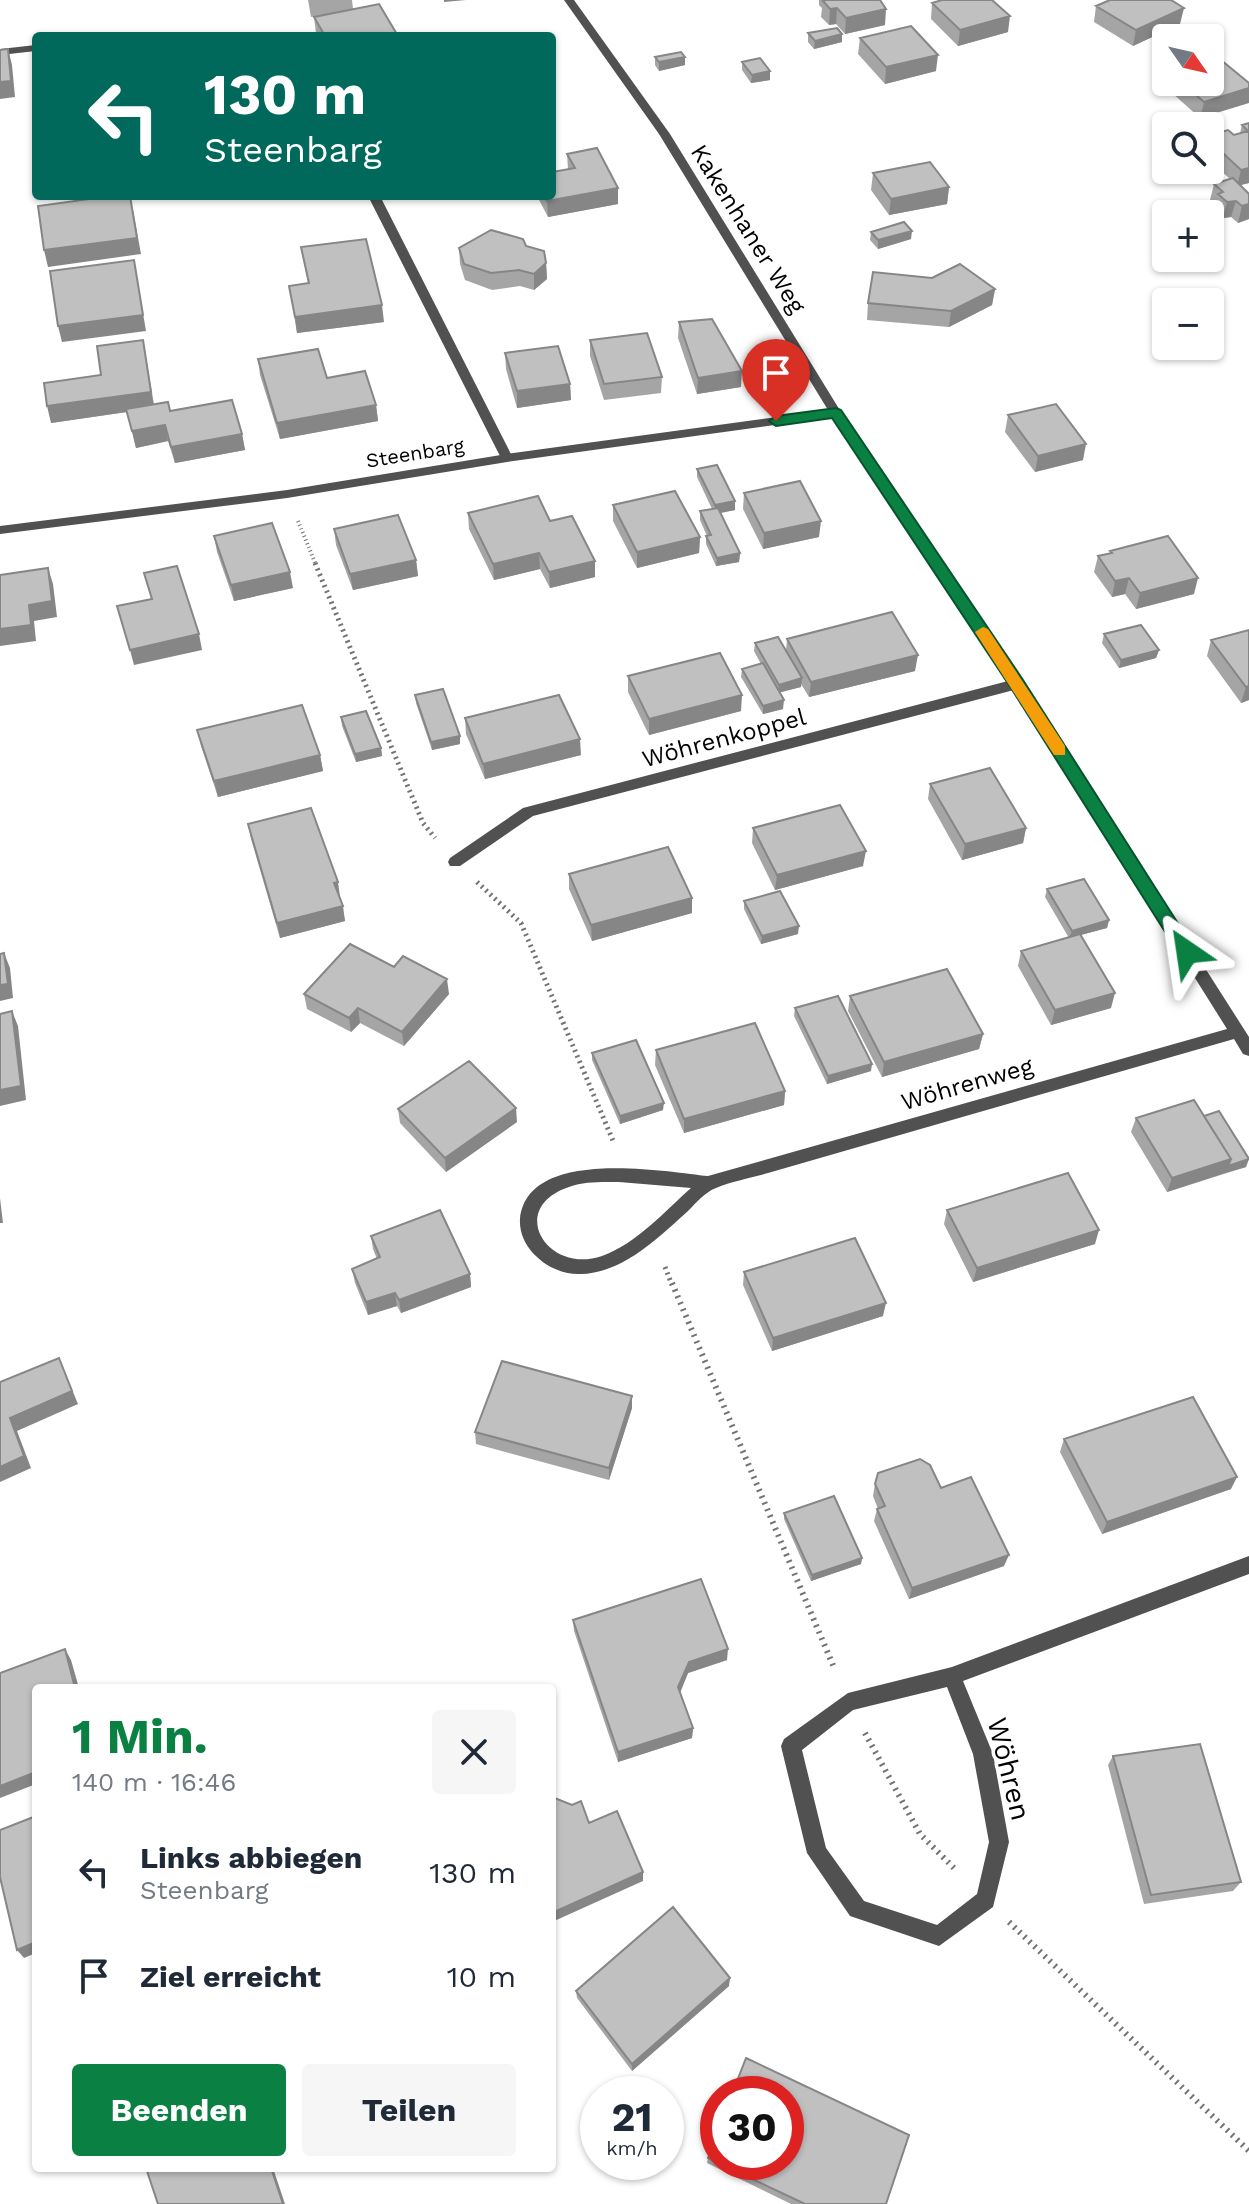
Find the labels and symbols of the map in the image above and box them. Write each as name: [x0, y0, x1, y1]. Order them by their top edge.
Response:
north arrow: [1152, 24, 1224, 96]
street label: Kakenhaner Weg: [685, 139, 811, 319]
pin: [742, 339, 810, 421]
street label: Steenbarg: [364, 433, 466, 473]
street label: Wöhrenkoppel: [639, 703, 810, 773]
position arrow: [1145, 910, 1229, 994]
street label: Wöhrenweg: [898, 1052, 1036, 1116]
street label: Wöhren: [980, 1714, 1038, 1824]
speed limit sign: 30: [700, 2076, 804, 2180]

